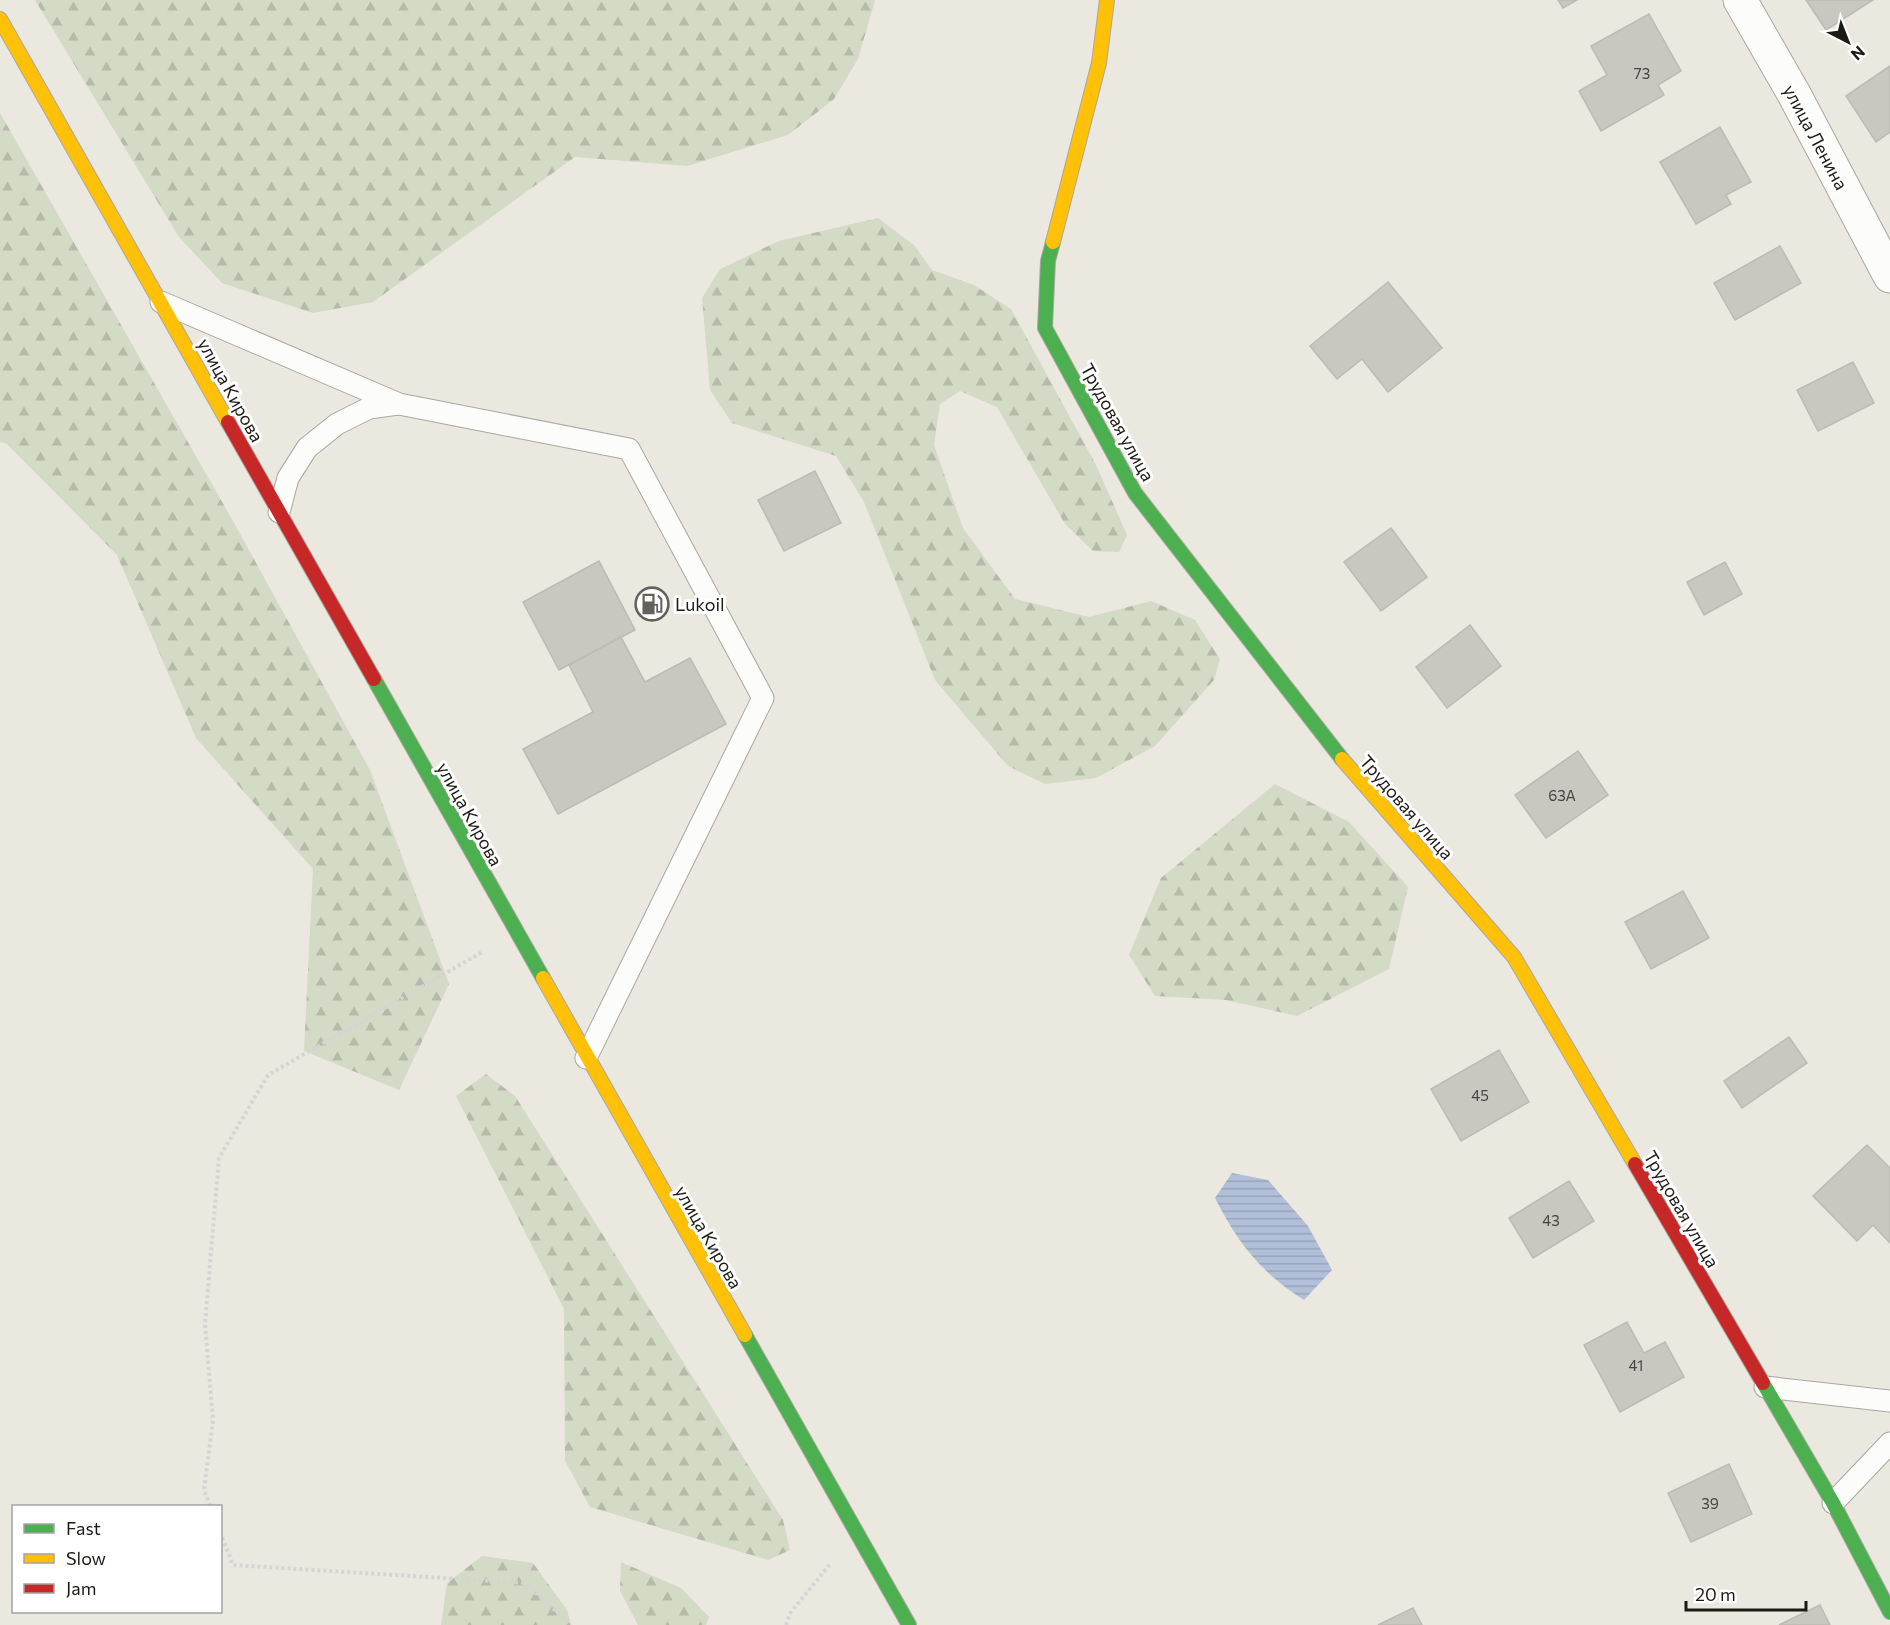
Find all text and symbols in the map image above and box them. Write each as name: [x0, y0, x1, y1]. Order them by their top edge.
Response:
north arrow: [1818, 12, 1878, 72]
text: N: [1848, 42, 1869, 65]
house number: 73: [1634, 64, 1650, 82]
street label: улица Ленина: [1779, 81, 1853, 193]
street label: улица Кирова: [193, 334, 269, 446]
street label: Трудовая улица: [1077, 359, 1159, 485]
fuel station icon: Lukoil: [634, 586, 670, 622]
place label: Lukoil: [675, 593, 725, 615]
street label: Трудовая улица: [1356, 750, 1458, 864]
street label: улица Кирова: [432, 758, 508, 870]
house number: 63А: [1548, 786, 1576, 804]
house number: 45: [1471, 1086, 1489, 1104]
street label: Трудовая улица: [1640, 1147, 1724, 1271]
street label: улица Кирова: [671, 1182, 747, 1292]
house number: 43: [1542, 1211, 1560, 1229]
house number: 41: [1629, 1356, 1643, 1374]
house number: 39: [1701, 1494, 1719, 1512]
legend: [12, 1505, 222, 1613]
text: Fast: [66, 1517, 101, 1539]
text: Slow: [66, 1547, 106, 1569]
scale bar: [1686, 1574, 1806, 1612]
text: Jam: [66, 1577, 96, 1599]
text: 20 m: [1695, 1583, 1736, 1605]

